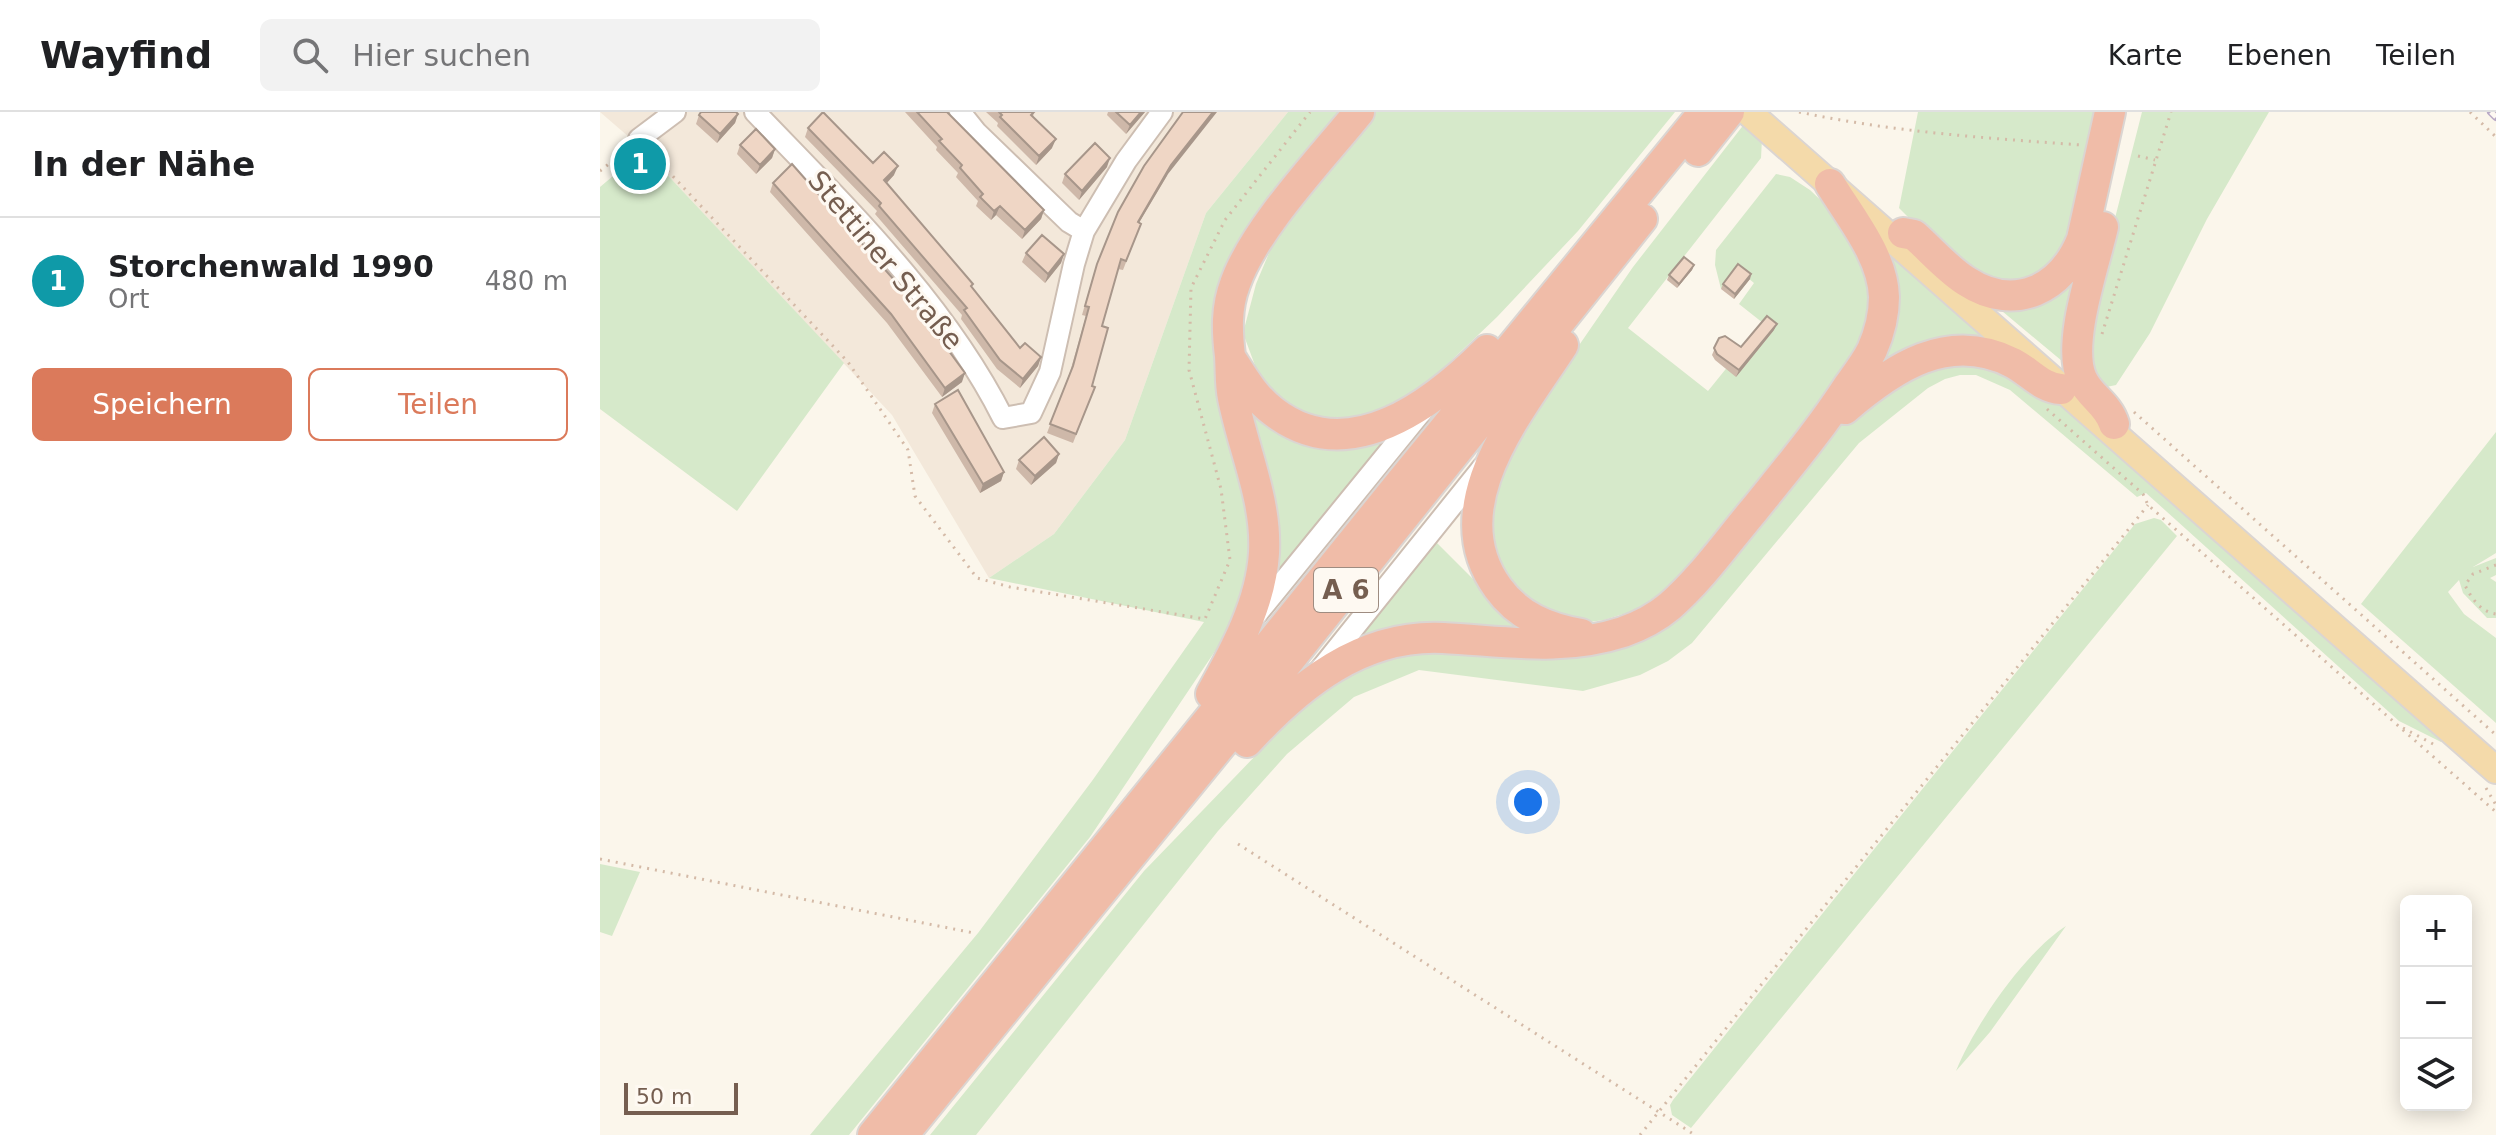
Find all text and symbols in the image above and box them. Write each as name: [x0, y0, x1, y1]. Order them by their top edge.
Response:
search box: [260, 19, 820, 91]
text: Wayfind: [40, 33, 212, 77]
icon: search: [288, 33, 332, 77]
text: Hier suchen: [352, 38, 531, 73]
text: Karte: [2108, 39, 2182, 72]
text: Ebenen: [2226, 39, 2332, 72]
text: Teilen: [2376, 39, 2456, 72]
pin: 1: [614, 134, 666, 194]
text: In der Nähe: [32, 144, 255, 184]
street label: Stettiner Straße: [801, 164, 970, 356]
text: Storchenwald 1990: [108, 249, 434, 284]
text: 1: [49, 266, 67, 296]
text: 480 m: [485, 266, 568, 296]
text: Ort: [108, 284, 149, 314]
button: Speichern: [32, 368, 292, 441]
button: Teilen: [308, 368, 568, 441]
road number: A 6: [1314, 568, 1378, 612]
your location: [1508, 782, 1548, 822]
map controls: [2400, 895, 2472, 1111]
button: +: [2400, 895, 2472, 967]
button: −: [2400, 967, 2472, 1039]
button: layers: [2400, 1039, 2472, 1111]
scale bar: [624, 1079, 738, 1115]
text: 50 m: [636, 1084, 692, 1109]

